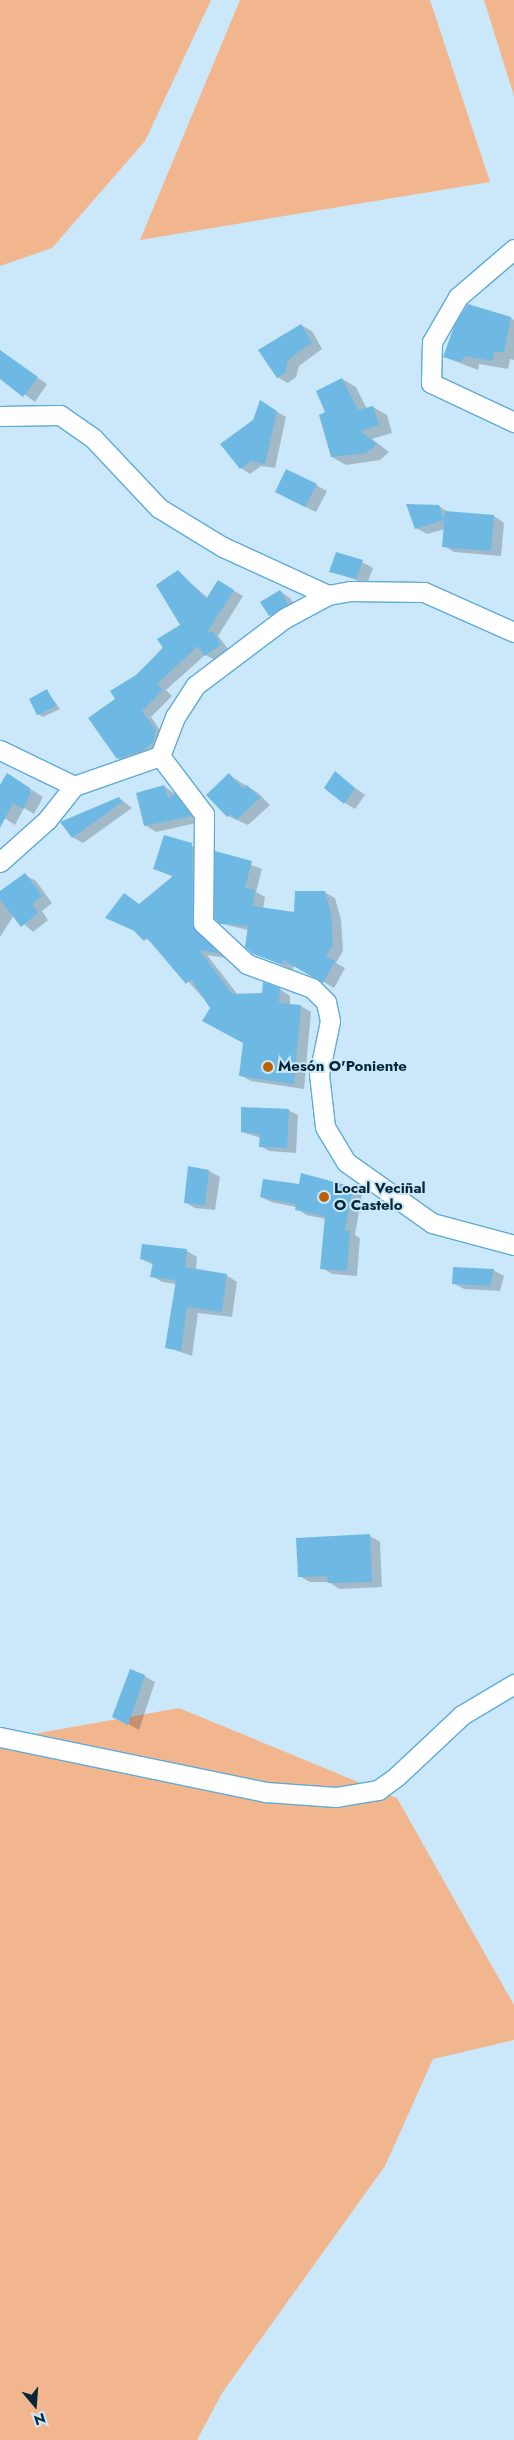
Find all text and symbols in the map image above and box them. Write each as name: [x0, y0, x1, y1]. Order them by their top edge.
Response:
place label: Mesón O'Poniente: [278, 1058, 407, 1076]
marker: Mesón O'Poniente: [262, 1061, 274, 1073]
place label: Local Veciñal O Castelo: [334, 1179, 426, 1214]
marker: Local Veciñal O Castelo: [318, 1191, 330, 1203]
north arrow: [10, 2380, 60, 2430]
text: N: [31, 2408, 48, 2430]

